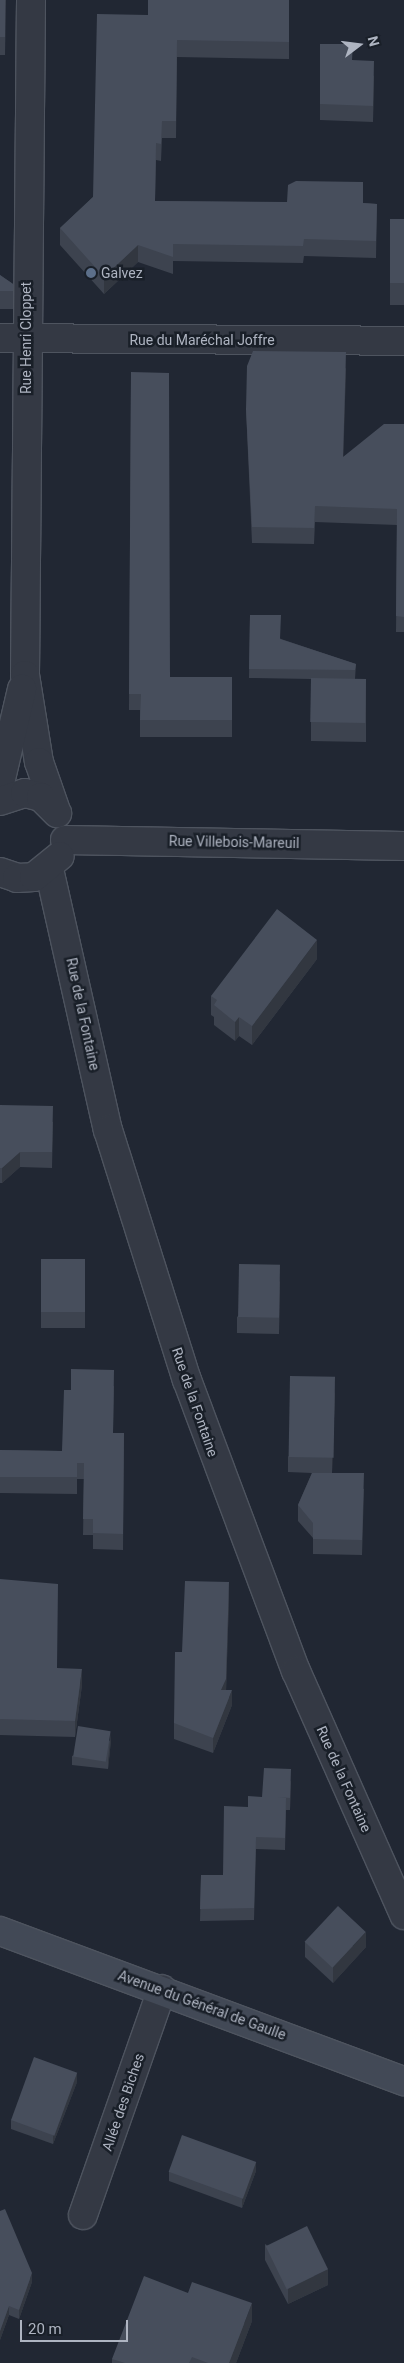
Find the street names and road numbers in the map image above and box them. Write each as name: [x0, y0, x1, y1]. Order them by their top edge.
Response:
street label: Rue Henri Cloppet: [18, 282, 34, 394]
street label: Rue du Maréchal Joffre: [129, 332, 275, 348]
street label: Rue Villebois-Mareuil: [169, 832, 299, 852]
street label: Rue de la Fontaine: [63, 956, 103, 1072]
street label: Rue de la Fontaine: [168, 1345, 222, 1459]
street label: Rue de la Fontaine: [313, 1723, 375, 1835]
street label: Avenue du Général de Gaulle: [116, 1967, 288, 2043]
street label: Allée des Biches: [98, 2051, 148, 2153]

